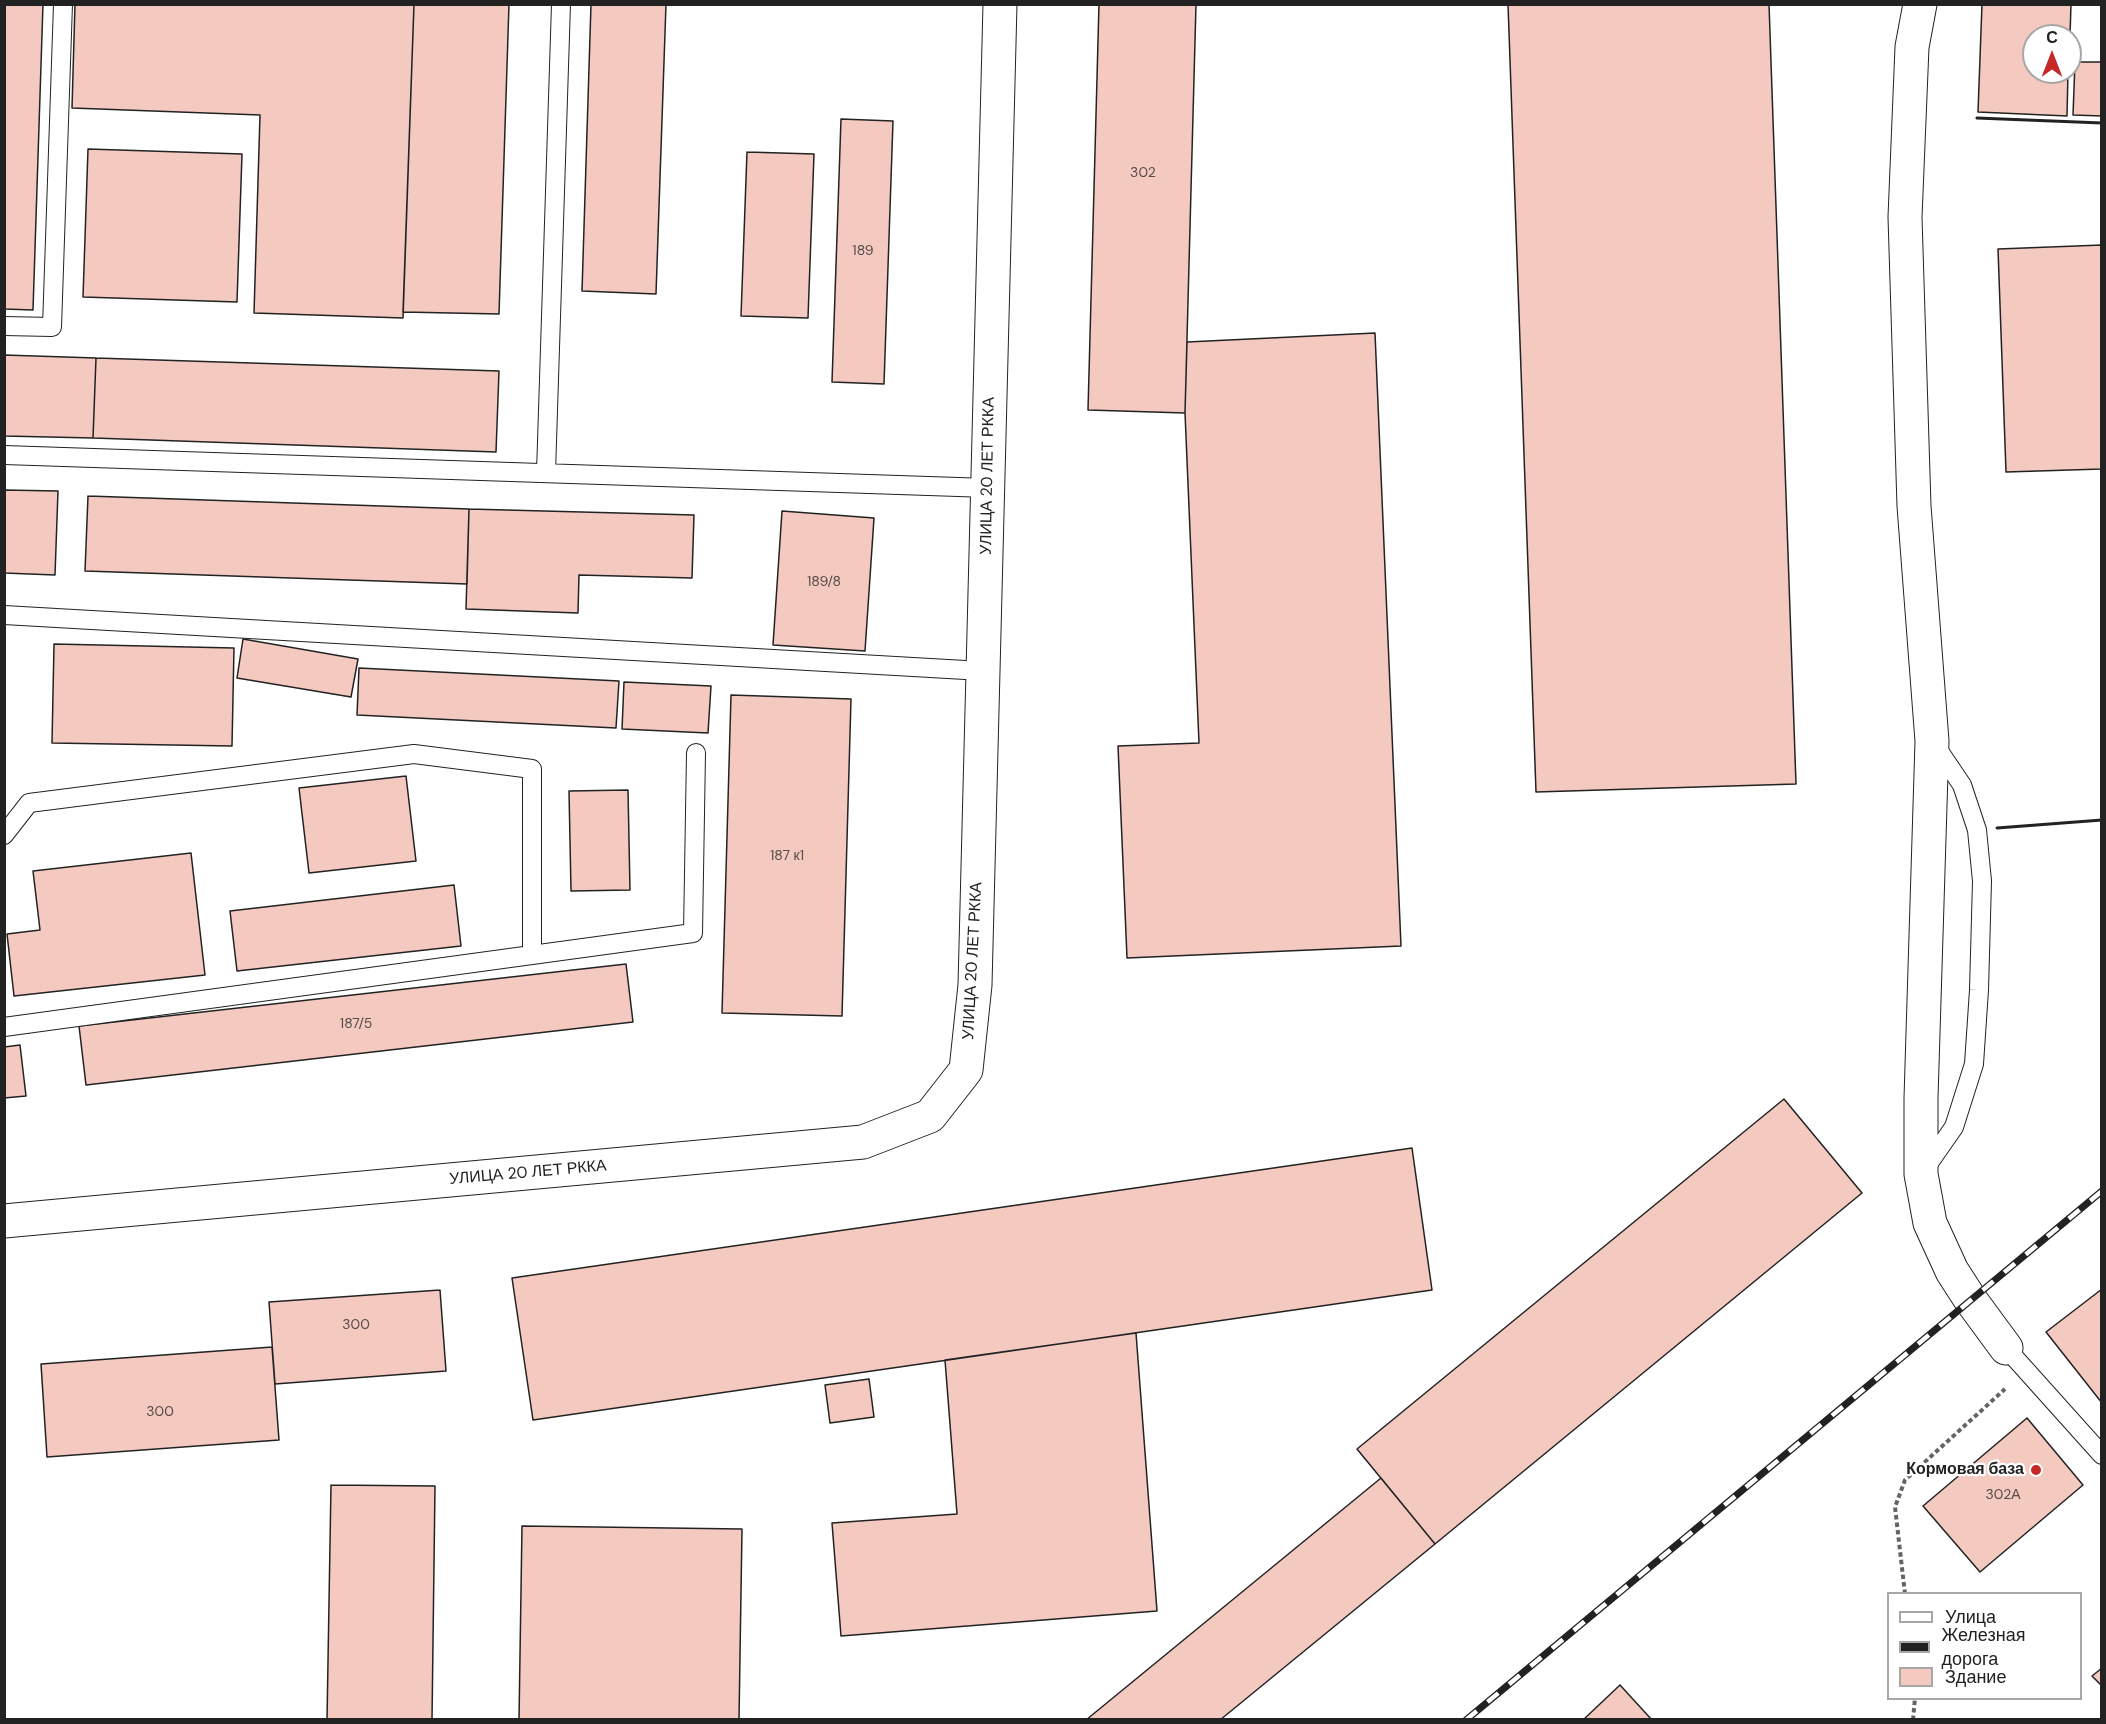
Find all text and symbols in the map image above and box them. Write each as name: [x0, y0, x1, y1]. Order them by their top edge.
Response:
north arrow: [2022, 24, 2082, 84]
text: С: [2046, 27, 2058, 48]
house number: 302: [1130, 165, 1156, 181]
house number: 189: [852, 243, 874, 259]
street label: УЛИЦА 20 ЛЕТ РККА: [977, 397, 999, 555]
house number: 189/8: [807, 574, 841, 590]
house number: 187 к1: [770, 848, 804, 864]
street label: УЛИЦА 20 ЛЕТ РККА: [959, 882, 987, 1040]
house number: 187/5: [340, 1016, 372, 1032]
street label: УЛИЦА 20 ЛЕТ РККА: [449, 1157, 607, 1189]
house number: 300: [342, 1317, 370, 1333]
house number: 300: [146, 1404, 174, 1420]
place label: Кормовая база: [1906, 1460, 2024, 1480]
marker: Кормовая база: [2029, 1463, 2043, 1477]
house number: 302А: [1985, 1487, 2021, 1503]
legend: [1887, 1592, 2082, 1700]
text: Улица: [1945, 1605, 1996, 1629]
text: Железная дорога: [1942, 1623, 2025, 1671]
text: Здание: [1945, 1665, 2006, 1689]

